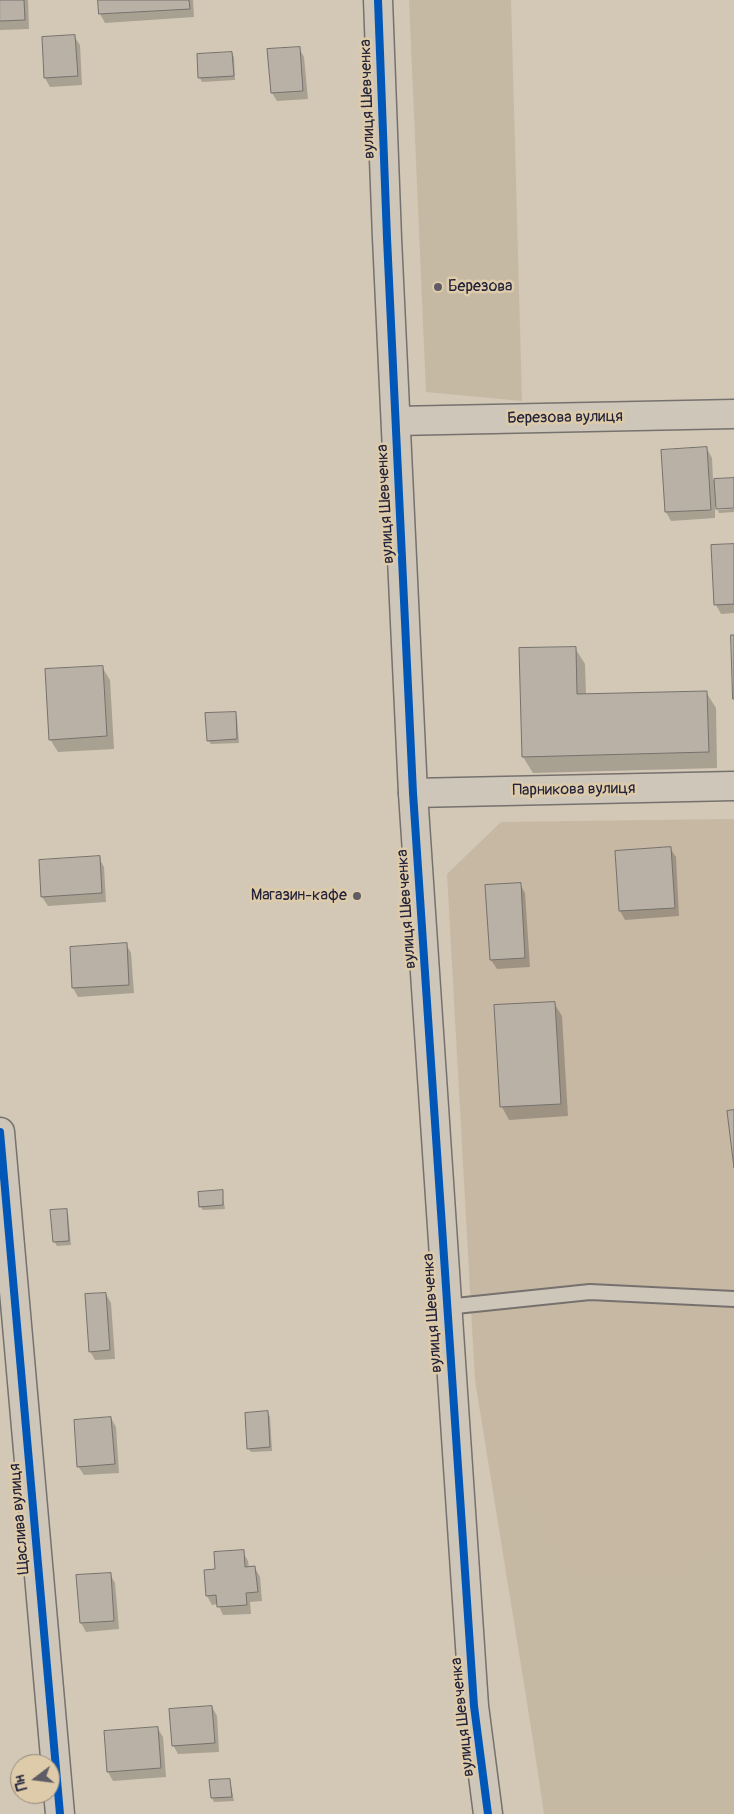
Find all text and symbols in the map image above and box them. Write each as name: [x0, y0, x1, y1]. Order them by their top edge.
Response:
street label: вулиця Шевченка: [356, 39, 380, 159]
place label: Березова: [448, 277, 513, 297]
marker: Березова: [432, 281, 444, 293]
street label: Березова вулиця: [507, 407, 623, 429]
street label: вулиця Шевченка: [373, 444, 399, 564]
street label: Парникова вулиця: [512, 779, 636, 801]
street label: вулиця Шевченка: [393, 849, 421, 969]
place label: Магазин-кафе: [251, 886, 347, 906]
marker: Магазин-кафе: [351, 890, 363, 902]
street label: вулиця Шевченка: [419, 1253, 447, 1373]
street label: Щаслива вулиця: [6, 1462, 34, 1576]
street label: вулиця Шевченка: [447, 1656, 479, 1778]
north arrow: [10, 1754, 60, 1804]
text: Пн: [11, 1773, 31, 1792]

